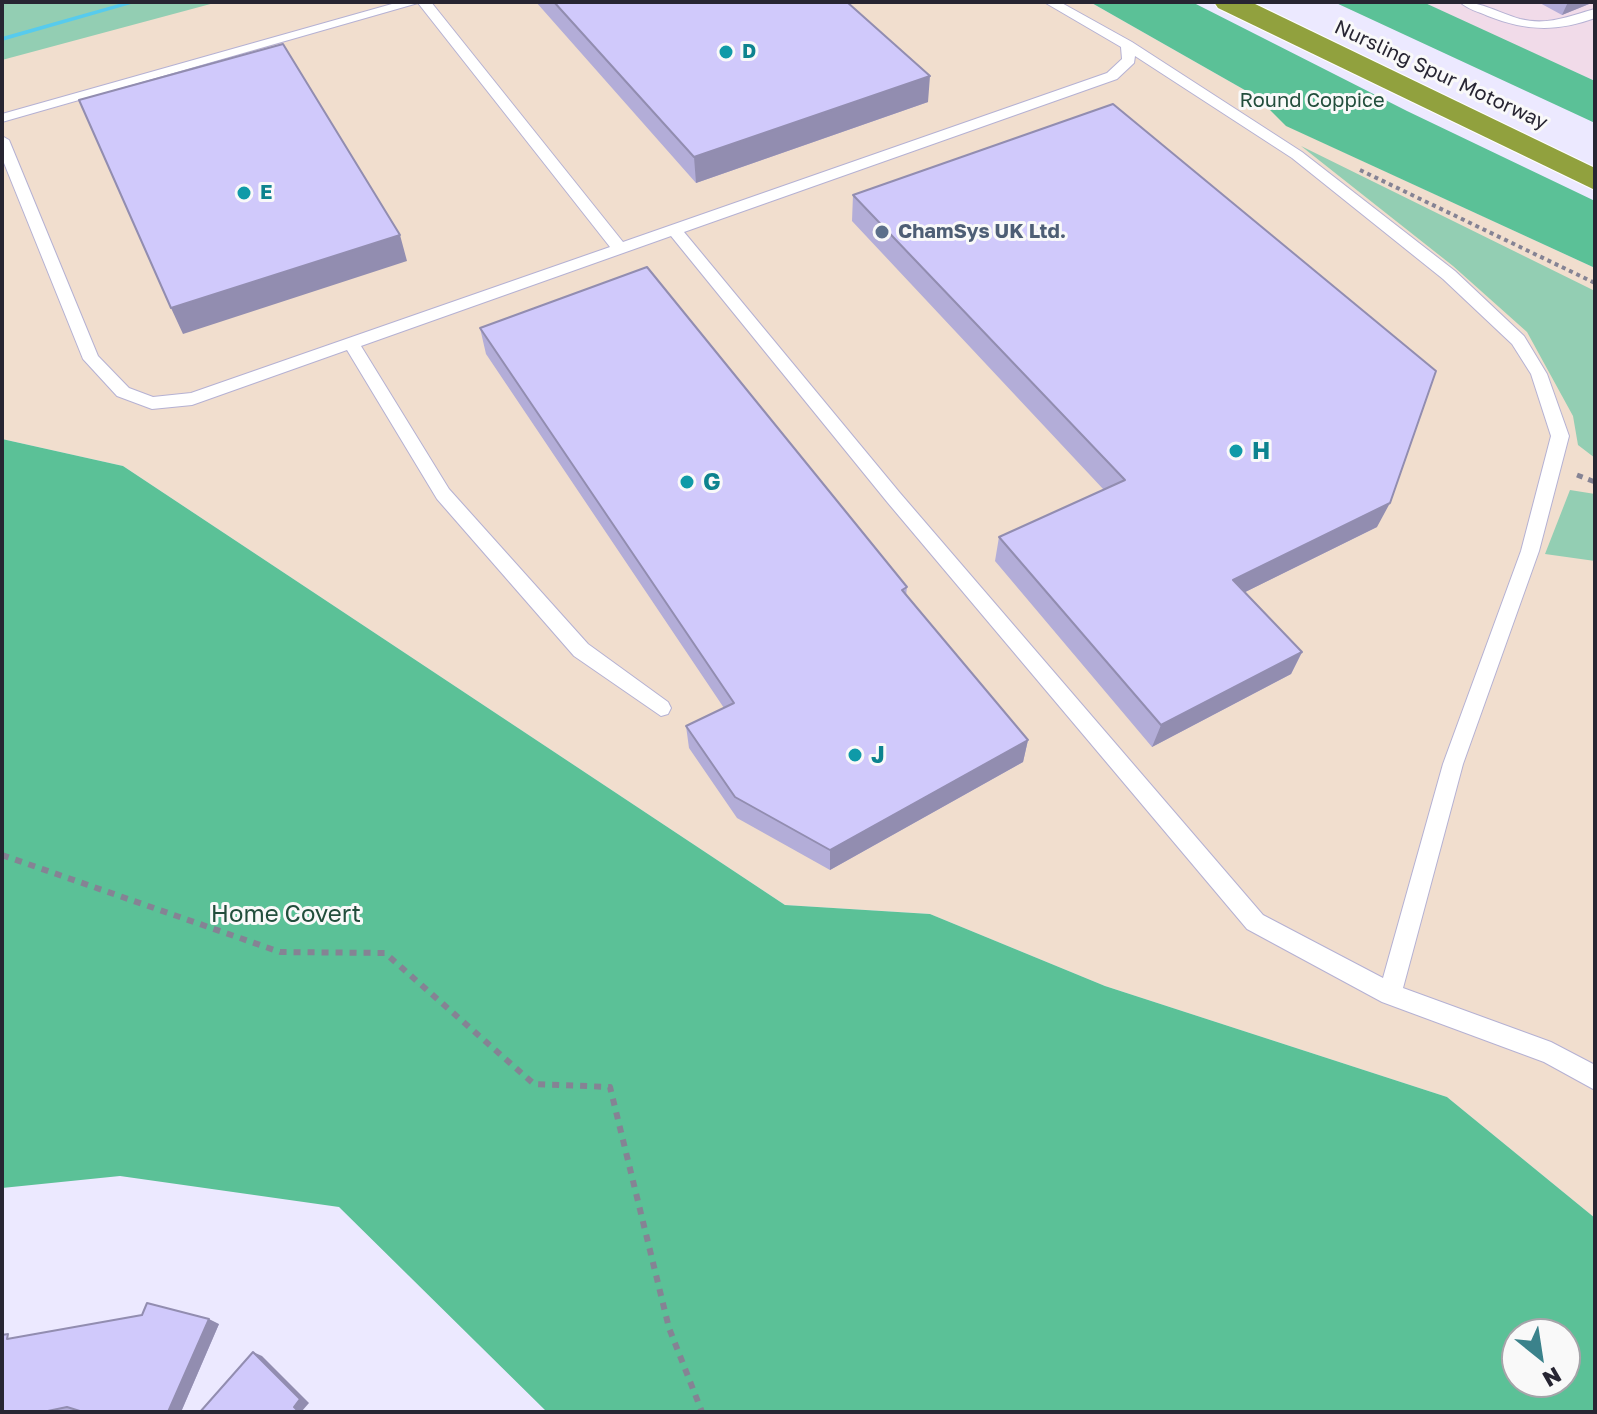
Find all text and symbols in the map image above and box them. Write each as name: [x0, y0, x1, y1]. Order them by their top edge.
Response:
street label: Nursling Spur Motorway: [1331, 15, 1551, 135]
place label: D: [742, 40, 756, 64]
marker: D: [717, 43, 735, 61]
park label: Round Coppice: [1239, 89, 1385, 113]
place label: E: [260, 181, 272, 205]
marker: E: [235, 184, 253, 202]
place label: ChamSys UK Ltd.: [898, 220, 1066, 244]
marker: ChamSys UK Ltd.: [873, 223, 891, 241]
place label: H: [1252, 437, 1270, 465]
marker: H: [1227, 442, 1245, 460]
place label: G: [703, 468, 721, 496]
marker: G: [678, 473, 696, 491]
place label: J: [871, 741, 885, 769]
marker: J: [846, 746, 864, 764]
park label: Home Covert: [211, 900, 361, 928]
north arrow: [1501, 1318, 1581, 1398]
text: N: [1538, 1362, 1566, 1393]

